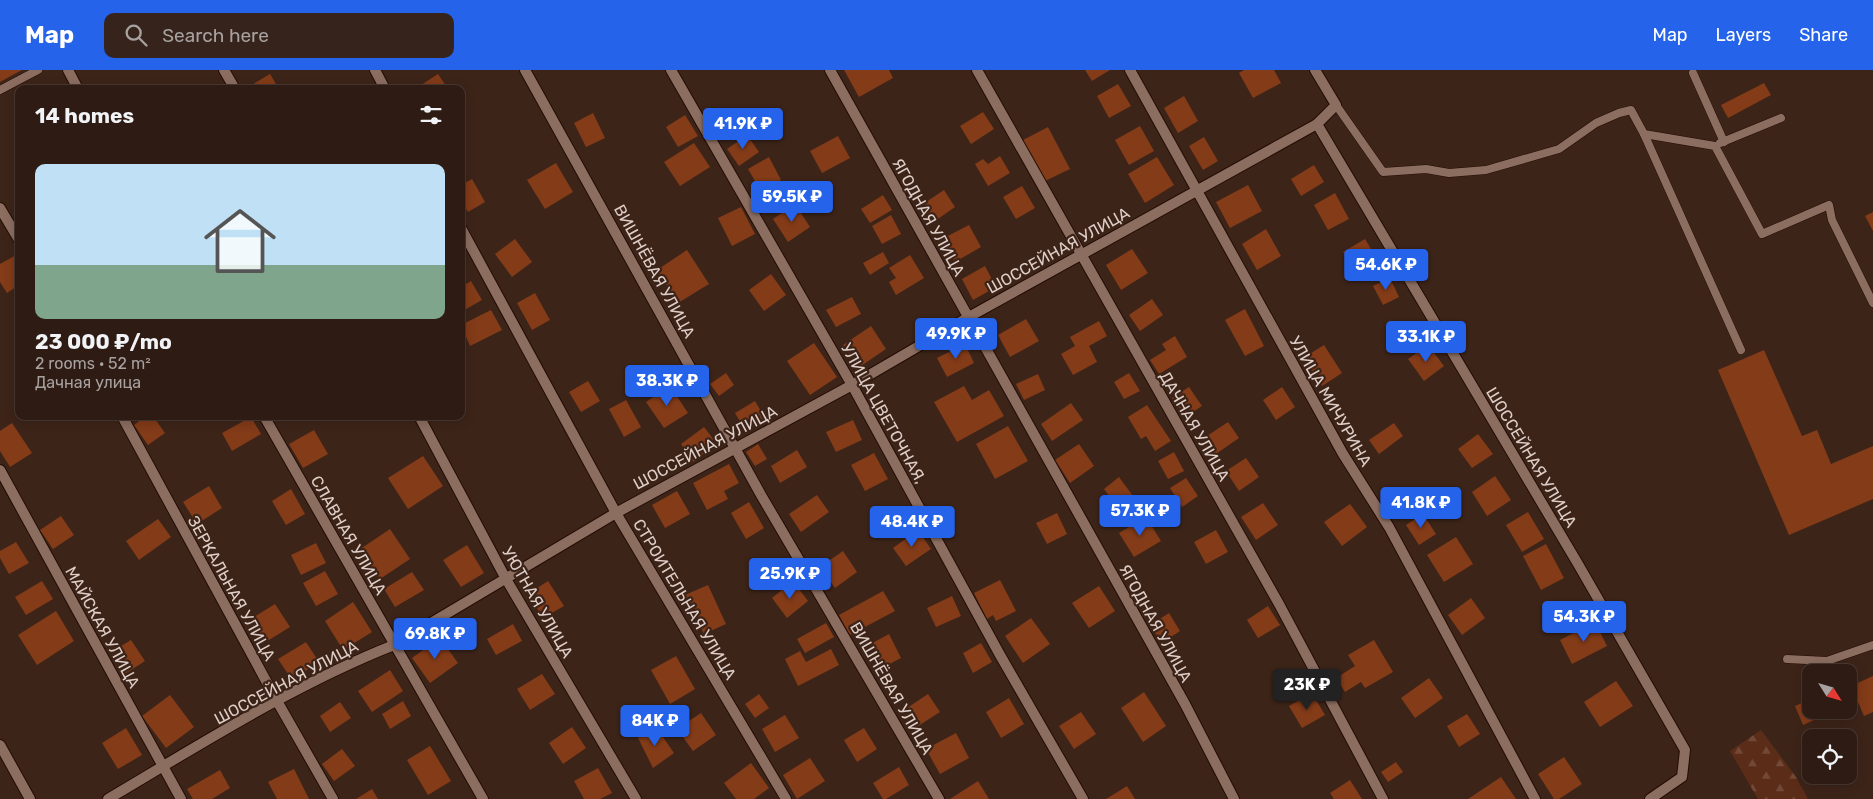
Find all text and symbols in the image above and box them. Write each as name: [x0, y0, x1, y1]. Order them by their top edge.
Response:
search box: [104, 13, 454, 58]
text: Map: [25, 21, 74, 49]
icon: search: [122, 21, 150, 49]
text: Search here: [162, 24, 269, 47]
text: Map: [1653, 24, 1688, 46]
text: Layers: [1716, 24, 1771, 46]
text: Share: [1799, 24, 1848, 46]
icon: filters: [417, 101, 445, 129]
text: 14 homes: [35, 103, 134, 128]
pin: 41.9K ₽: [697, 108, 789, 150]
text: 41.9K ₽: [714, 114, 772, 133]
street label: ЯГОДНАЯ УЛИЦА: [888, 155, 969, 280]
pin: 59.5K ₽: [746, 180, 838, 223]
text: 59.5K ₽: [762, 187, 822, 206]
icon: home: [195, 196, 285, 286]
street label: ВИШНЁВАЯ УЛИЦА: [610, 201, 699, 341]
street label: ШОССЕЙНАЯ УЛИЦА: [984, 203, 1133, 298]
pin: 54.6K ₽: [1340, 248, 1432, 291]
text: 54.6K ₽: [1355, 255, 1417, 274]
pin: 49.9K ₽: [910, 318, 1002, 360]
pin: 33.1K ₽: [1380, 320, 1472, 363]
text: 49.9K ₽: [926, 324, 986, 343]
text: 33.1K ₽: [1397, 327, 1455, 346]
text: 23 000 ₽/mo: [35, 329, 172, 354]
street label: УЛИЦА МИЧУРИНА: [1286, 333, 1376, 470]
street label: УЛИЦА ЦВЕТОЧНАЯ,: [837, 340, 930, 487]
text: 2 rooms · 52 m²: [35, 354, 151, 373]
pin: 38.3K ₽: [621, 364, 713, 407]
street label: ДАЧНАЯ УЛИЦА: [1155, 368, 1234, 485]
text: 38.3K ₽: [636, 371, 698, 390]
text: Дачная улица: [35, 373, 141, 392]
street label: ШОССЕЙНАЯ УЛИЦА: [1482, 384, 1581, 531]
street label: ШОССЕЙНАЯ УЛИЦА: [630, 401, 781, 493]
street label: СЛАВНАЯ УЛИЦА: [307, 472, 391, 598]
pin: 41.8K ₽: [1375, 486, 1467, 529]
text: 41.8K ₽: [1391, 493, 1451, 512]
pin: 57.3K ₽: [1094, 494, 1186, 537]
text: 57.3K ₽: [1110, 501, 1170, 520]
pin: 48.4K ₽: [866, 506, 958, 548]
street label: ЗЕРКАЛЬНАЯ УЛИЦА: [184, 512, 280, 664]
text: 48.4K ₽: [881, 512, 943, 531]
street label: СТРОИТЕЛЬНАЯ УЛИЦА: [629, 516, 740, 683]
street label: УЮТНАЯ УЛИЦА: [498, 543, 577, 661]
pin: 25.9K ₽: [744, 558, 836, 600]
street label: ЯГОДНАЯ УЛИЦА: [1115, 561, 1196, 686]
street label: МАЙСКАЯ УЛИЦА: [61, 563, 144, 692]
text: 25.9K ₽: [760, 564, 820, 583]
pin: 54.3K ₽: [1538, 600, 1630, 643]
text: 54.3K ₽: [1553, 607, 1615, 626]
pin: 69.8K ₽: [389, 618, 481, 660]
street label: ВИШНЁВАЯ УЛИЦА: [846, 619, 937, 758]
text: 69.8K ₽: [405, 624, 465, 643]
street label: ШОССЕЙНАЯ УЛИЦА: [211, 636, 362, 728]
north arrow: [1802, 664, 1858, 719]
map controls: [1802, 664, 1857, 784]
pin: 23K ₽: [1272, 668, 1342, 711]
text: 23K ₽: [1284, 675, 1330, 694]
pin: 84K ₽: [620, 704, 690, 747]
text: 84K ₽: [631, 711, 679, 730]
button: locate: [1802, 729, 1857, 784]

